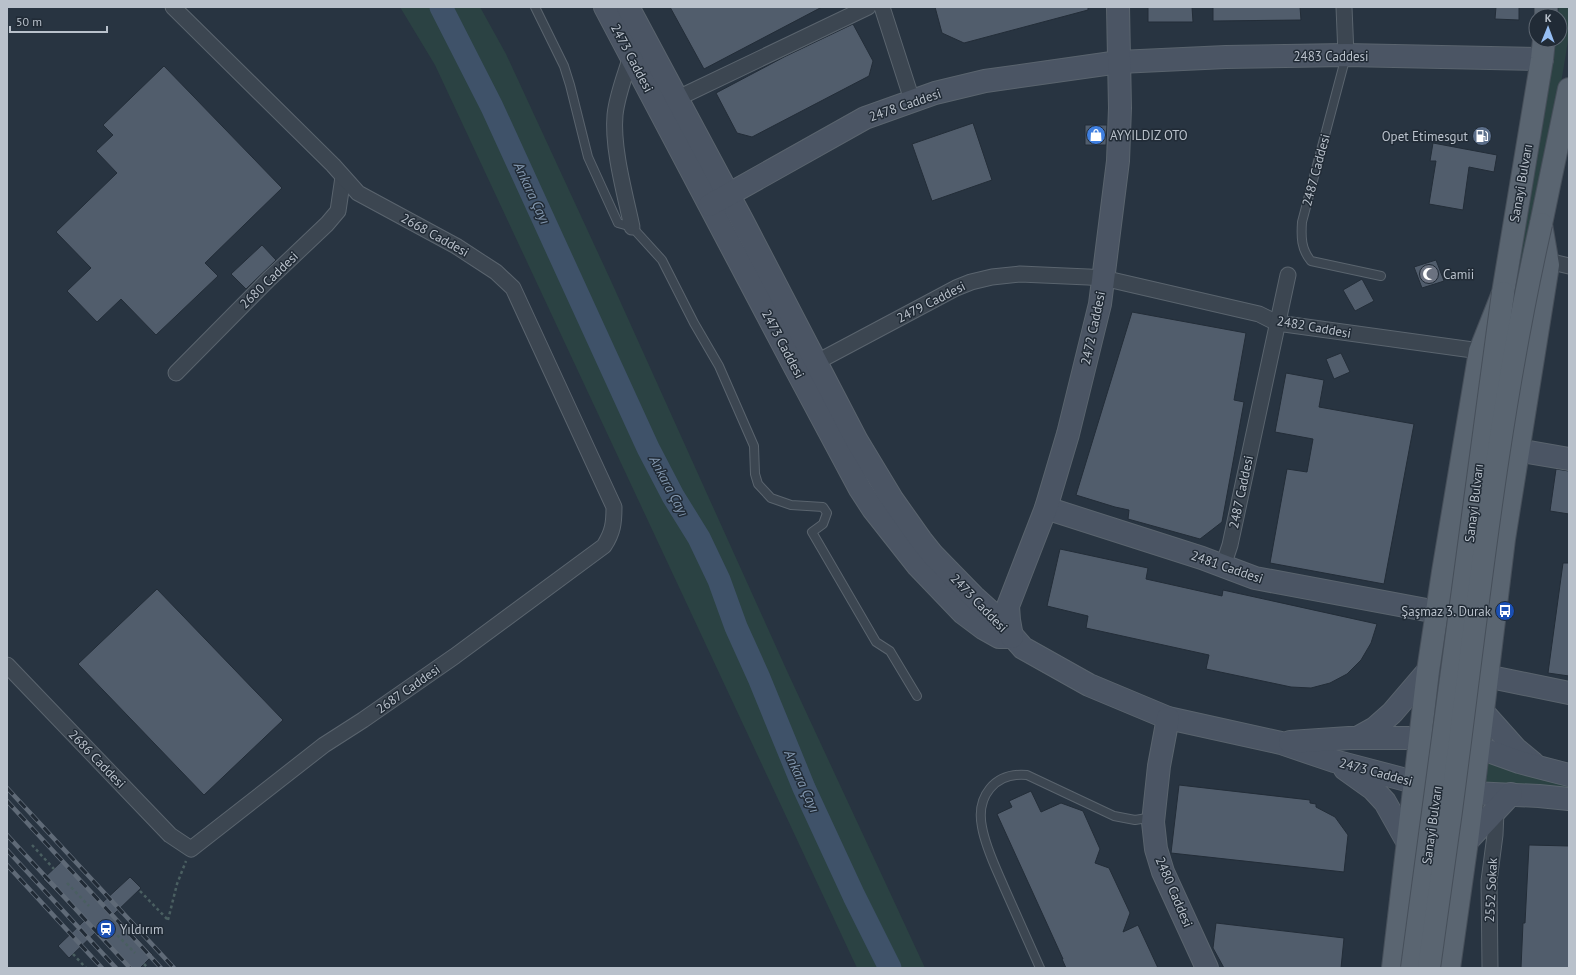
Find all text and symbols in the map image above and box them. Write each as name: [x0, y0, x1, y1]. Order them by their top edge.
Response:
scale bar: [10, 8, 107, 34]
north arrow: [1528, 8, 1568, 48]
text: K: [1545, 11, 1552, 25]
text: 50 m: [16, 14, 42, 29]
street label: 2473 Caddesi: [607, 21, 657, 95]
street label: 2483 Caddesi: [1293, 48, 1369, 65]
street label: 2478 Caddesi: [867, 85, 943, 125]
shop icon: AYYILDIZ OTO: [1085, 124, 1107, 146]
fuel station icon: Opet Etimesgut: [1471, 125, 1493, 147]
place label: AYYILDIZ OTO: [1110, 127, 1188, 144]
place label: Opet Etimesgut: [1382, 128, 1469, 145]
street label: 2487 Caddesi: [1298, 132, 1334, 208]
street label: Sanayi Bulvarı: [1506, 143, 1536, 223]
water label: Ankara Çayı: [509, 158, 554, 227]
street label: 2668 Caddesi: [398, 209, 472, 261]
street label: 2680 Caddesi: [236, 248, 302, 312]
mosque icon: Camii: [1418, 263, 1440, 285]
place label: Camii: [1443, 266, 1474, 283]
street label: 2479 Caddesi: [894, 277, 968, 327]
street label: 2472 Caddesi: [1077, 290, 1109, 366]
street label: 2473 Caddesi: [758, 307, 808, 381]
street label: 2482 Caddesi: [1276, 312, 1352, 342]
water label: Ankara Çayı: [645, 451, 693, 520]
street label: 2487 Caddesi: [1225, 454, 1257, 530]
street label: Sanayi Bulvarı: [1461, 463, 1487, 543]
street label: 2481 Caddesi: [1189, 547, 1265, 587]
street label: 2473 Caddesi: [947, 570, 1011, 636]
bus stop icon: Şaşmaz 3. Durak: [1494, 600, 1516, 622]
place label: Şaşmaz 3. Durak: [1401, 603, 1492, 620]
street label: 2687 Caddesi: [373, 661, 443, 717]
street label: 2686 Caddesi: [65, 726, 129, 792]
water label: Ankara Çayı: [780, 746, 824, 815]
street label: 2473 Caddesi: [1338, 754, 1414, 790]
street label: Sanayi Bulvarı: [1418, 785, 1446, 865]
street label: 2480 Caddesi: [1152, 854, 1196, 930]
street label: 2552 Sokak: [1481, 857, 1501, 923]
station icon: Yıldırım: [95, 918, 117, 940]
place label: Yıldırım: [120, 921, 163, 938]

